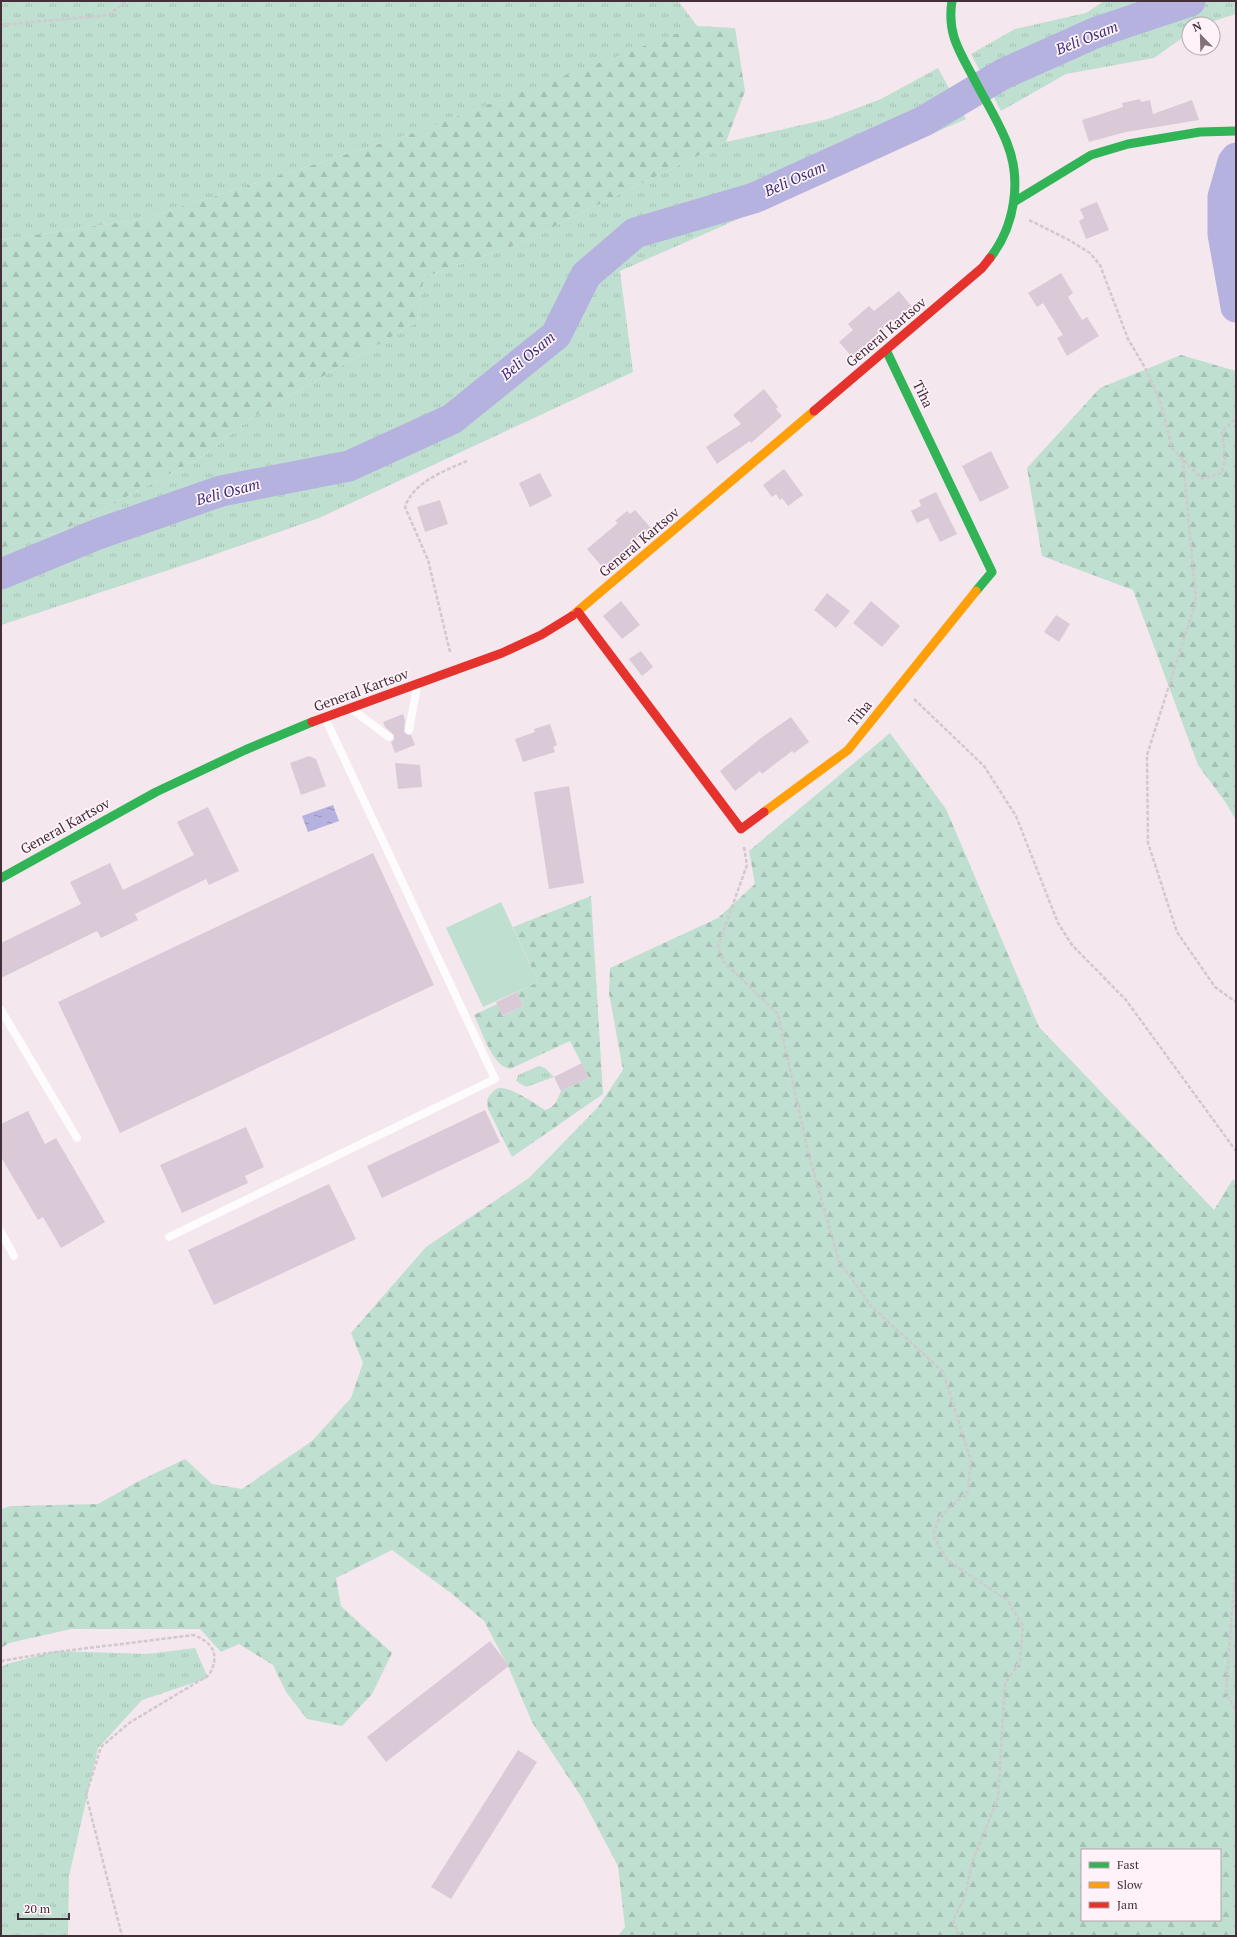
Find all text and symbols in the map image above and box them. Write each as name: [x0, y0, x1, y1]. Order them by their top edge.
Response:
water label: Beli Osam: [1052, 16, 1121, 59]
north arrow: [1181, 16, 1221, 56]
text: N: [1191, 18, 1204, 35]
water label: Beli Osam: [760, 156, 829, 201]
street label: General Kartsov: [841, 292, 931, 371]
water label: Beli Osam: [495, 327, 559, 385]
street label: Tiha: [909, 377, 938, 411]
water label: Beli Osam: [193, 473, 262, 509]
street label: General Kartsov: [594, 502, 684, 581]
street label: General Kartsov: [311, 663, 412, 715]
street label: Tiha: [843, 696, 876, 730]
street label: General Kartsov: [17, 793, 114, 858]
legend: [1081, 1849, 1221, 1921]
text: Fast: [1117, 1857, 1140, 1872]
text: Slow: [1117, 1877, 1143, 1892]
scale bar: [18, 1895, 69, 1921]
text: Jam: [1117, 1897, 1138, 1912]
text: 20 m: [24, 1901, 51, 1916]

